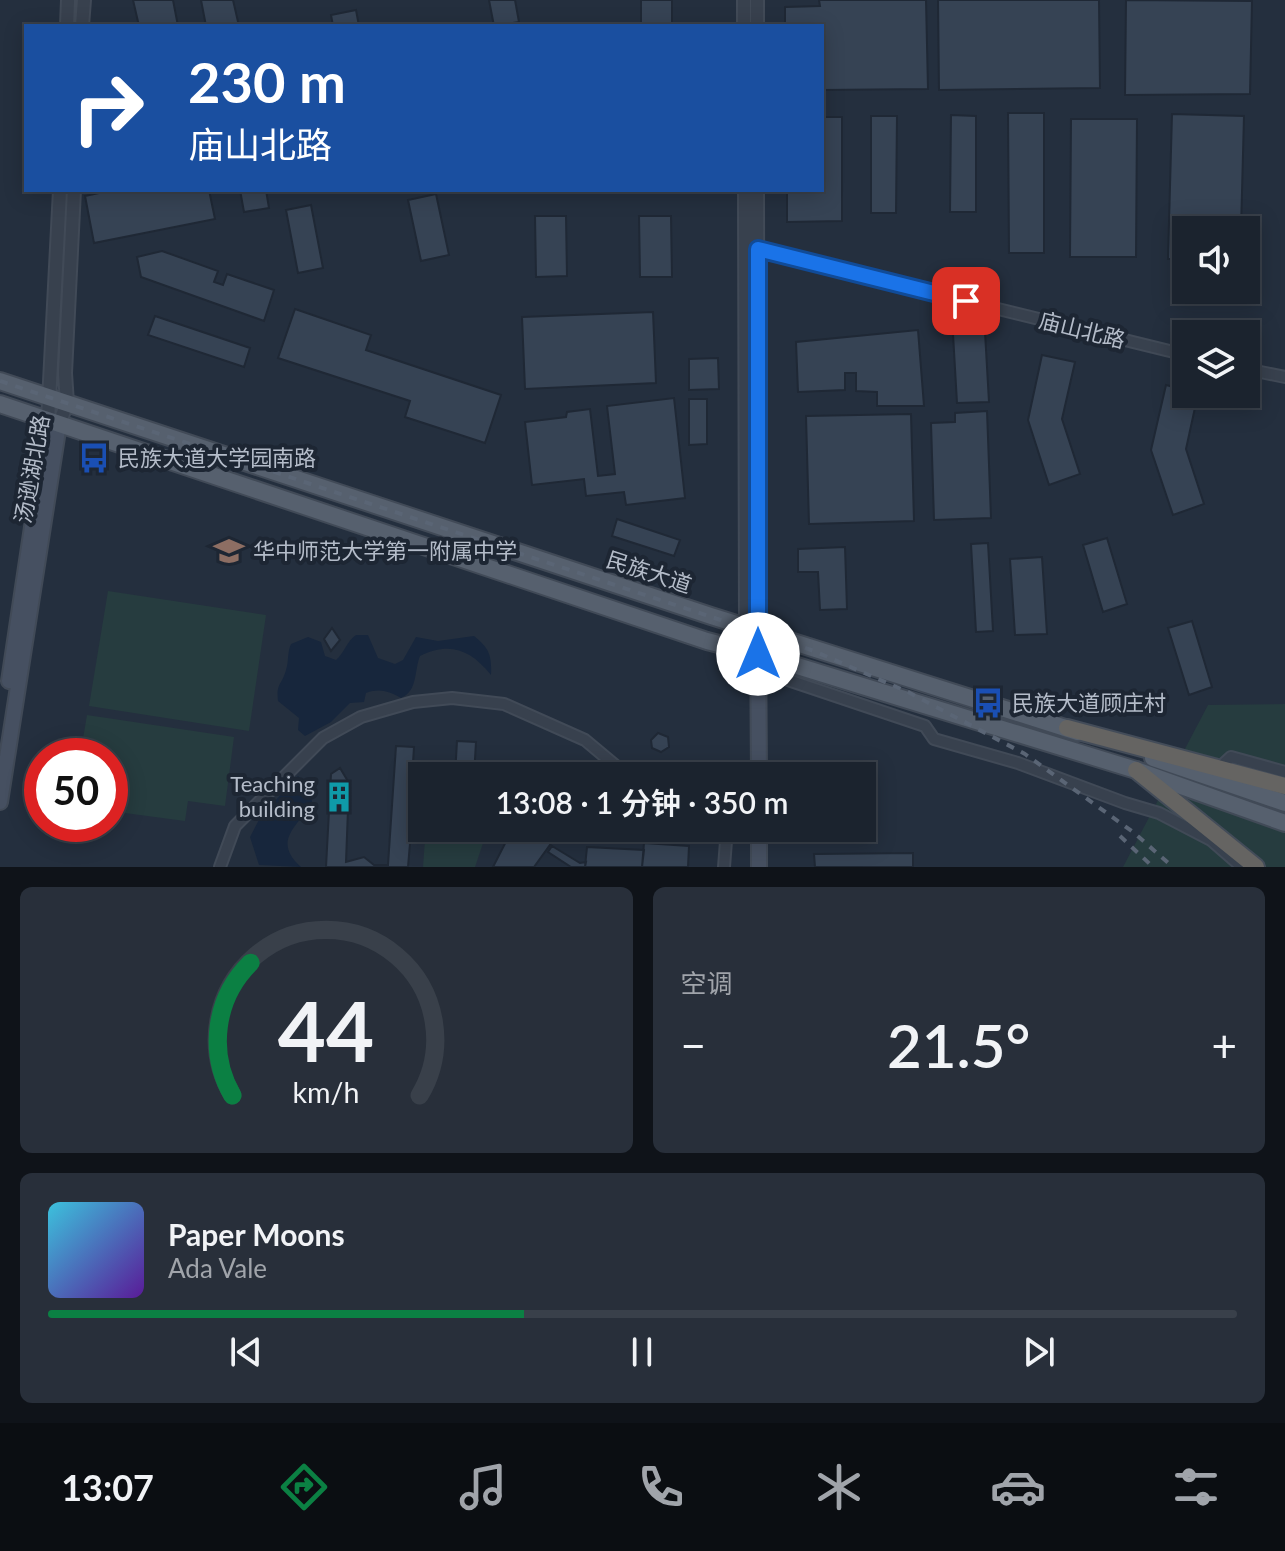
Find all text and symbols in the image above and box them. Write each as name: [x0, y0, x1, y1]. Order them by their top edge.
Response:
text: 230 m: [188, 48, 346, 115]
icon: right: [56, 56, 160, 160]
text: 庙山北路: [188, 122, 332, 166]
map controls: [1172, 216, 1260, 408]
button: sound: [1172, 216, 1260, 304]
pin: [932, 267, 1000, 335]
icon: arrive: [944, 279, 988, 323]
street label: 庙山北路: [1036, 306, 1128, 353]
button: layers: [1172, 320, 1260, 408]
street label: 汤逊湖北路: [9, 412, 54, 525]
bus stop icon: 民族大道大学园南路: [77, 441, 111, 475]
place label: 民族大道大学园南路: [118, 444, 316, 471]
school or university icon: 华中师范大学第一附属中学: [212, 534, 246, 568]
place label: 华中师范大学第一附属中学: [253, 537, 517, 564]
street label: 民族大道: [603, 545, 695, 598]
position arrow: [716, 612, 800, 696]
bus stop icon: 民族大道顾庄村: [971, 686, 1005, 720]
place label: 民族大道顾庄村: [1012, 689, 1166, 716]
speed limit sign: 50: [24, 738, 128, 842]
place label: Teaching building: [230, 770, 315, 822]
building icon: Teaching building: [322, 780, 356, 814]
text: 13:08 · 1 分钟 · 350 m: [496, 784, 788, 820]
text: 空调: [681, 967, 733, 999]
text: 44: [278, 980, 375, 1080]
text: 21.5°: [887, 1009, 1031, 1081]
text: −: [681, 1019, 706, 1071]
text: +: [1211, 1019, 1237, 1071]
text: km/h: [293, 1075, 360, 1109]
text: Paper Moons: [168, 1216, 345, 1252]
text: Ada Vale: [168, 1252, 267, 1284]
icon: previous: [224, 1330, 268, 1374]
icon: pause: [620, 1330, 664, 1374]
icon: next: [1017, 1330, 1061, 1374]
icon: directions: [276, 1459, 332, 1515]
icon: music: [455, 1459, 511, 1515]
icon: phone: [633, 1459, 689, 1515]
icon: climate: [811, 1459, 867, 1515]
icon: car: [990, 1459, 1046, 1515]
icon: filters: [1168, 1459, 1224, 1515]
text: 13:07: [61, 1465, 154, 1509]

